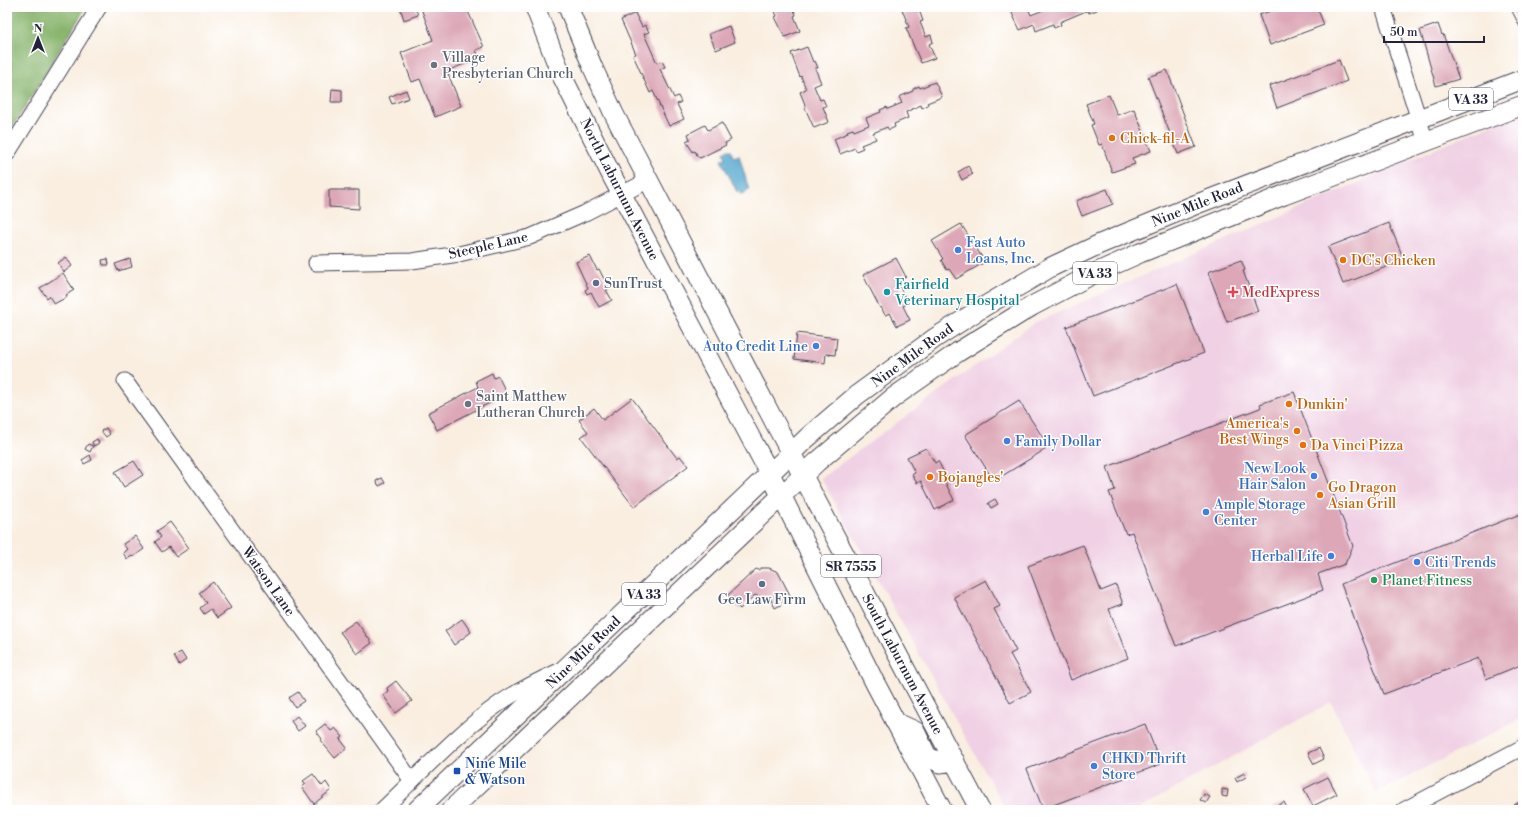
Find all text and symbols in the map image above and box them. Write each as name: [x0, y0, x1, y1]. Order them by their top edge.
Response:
north arrow: [18, 18, 58, 58]
scale bar: [1384, 18, 1484, 44]
text: N: [34, 22, 43, 36]
text: 50 m: [1390, 25, 1418, 40]
place label: Village Presbyterian Church: [441, 49, 574, 83]
marker: Village Presbyterian Church: [429, 60, 439, 70]
road number: VA 33: [1449, 88, 1493, 110]
street label: North Laburnum Avenue: [575, 115, 663, 264]
place label: Chick-fil-A: [1120, 130, 1190, 148]
marker: Chick-fil-A: [1107, 133, 1117, 143]
street label: Nine Mile Road: [1149, 178, 1246, 231]
street label: Steeple Lane: [447, 228, 530, 264]
place label: Fast Auto Loans, Inc.: [966, 234, 1035, 268]
marker: Fast Auto Loans, Inc.: [953, 245, 963, 255]
place label: DC's Chicken: [1351, 252, 1437, 270]
marker: DC's Chicken: [1338, 255, 1348, 265]
road number: VA 33: [1073, 262, 1117, 284]
place label: SunTrust: [604, 275, 663, 293]
place label: Fairfield Veterinary Hospital: [894, 276, 1020, 310]
marker: SunTrust: [591, 278, 601, 288]
place label: MedExpress: [1242, 284, 1320, 302]
marker: MedExpress: [1227, 286, 1239, 298]
marker: Fairfield Veterinary Hospital: [882, 287, 892, 297]
street label: Nine Mile Road: [868, 320, 957, 392]
place label: Auto Credit Line: [702, 338, 808, 356]
marker: Auto Credit Line: [811, 341, 821, 351]
place label: Saint Matthew Lutheran Church: [476, 388, 586, 422]
place label: Dunkin': [1297, 396, 1348, 414]
marker: Saint Matthew Lutheran Church: [463, 399, 473, 409]
marker: Dunkin': [1284, 399, 1294, 409]
place label: America's Best Wings: [1218, 415, 1289, 449]
marker: America's Best Wings: [1292, 426, 1302, 436]
place label: Family Dollar: [1015, 433, 1101, 451]
marker: Family Dollar: [1002, 436, 1012, 446]
place label: Da Vinci Pizza: [1311, 437, 1404, 455]
marker: Da Vinci Pizza: [1298, 440, 1308, 450]
place label: New Look Hair Salon: [1239, 460, 1307, 494]
place label: Bojangles': [937, 469, 1004, 487]
marker: New Look Hair Salon: [1309, 471, 1319, 481]
marker: Bojangles': [925, 472, 935, 482]
place label: Go Dragon Asian Grill: [1327, 479, 1397, 513]
marker: Go Dragon Asian Grill: [1315, 490, 1325, 500]
place label: Ample Storage Center: [1213, 496, 1306, 530]
marker: Ample Storage Center: [1201, 507, 1211, 517]
street label: Watson Lane: [237, 542, 299, 620]
place label: Herbal Life: [1251, 548, 1323, 566]
marker: Herbal Life: [1326, 551, 1336, 561]
place label: Citi Trends: [1425, 554, 1496, 572]
road number: SR 7555: [821, 555, 881, 577]
marker: Citi Trends: [1412, 557, 1422, 567]
place label: Planet Fitness: [1382, 572, 1472, 590]
marker: Planet Fitness: [1369, 575, 1379, 585]
marker: Gee Law Firm: [757, 579, 767, 589]
road number: VA 33: [622, 583, 666, 605]
place label: Gee Law Firm: [718, 591, 806, 609]
street label: South Laburnum Avenue: [857, 591, 947, 738]
street label: Nine Mile Road: [543, 613, 625, 693]
place label: CHKD Thrift Store: [1102, 750, 1186, 784]
place label: Nine Mile & Watson: [465, 755, 527, 789]
marker: CHKD Thrift Store: [1089, 761, 1099, 771]
marker: Nine Mile & Watson: [452, 766, 462, 776]

